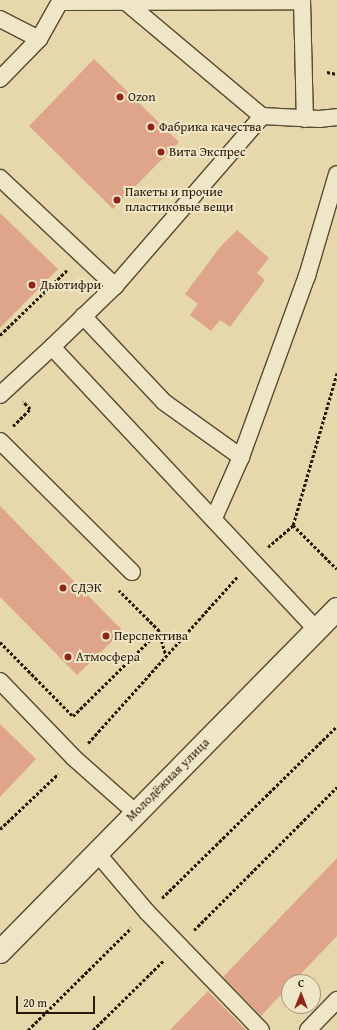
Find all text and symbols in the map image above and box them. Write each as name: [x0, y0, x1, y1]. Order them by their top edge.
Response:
place label: Ozon: [128, 89, 156, 105]
marker: Ozon: [115, 92, 125, 102]
place label: Фабрика качества: [159, 119, 262, 135]
marker: Фабрика качества: [146, 122, 156, 132]
place label: Вита Экспрес: [169, 144, 246, 160]
marker: Вита Экспрес: [156, 147, 166, 157]
place label: Пакеты и прочие пластиковые вещи: [125, 185, 233, 216]
marker: Пакеты и прочие пластиковые вещи: [112, 195, 122, 205]
place label: Дьютифри: [40, 277, 101, 293]
marker: Дьютифри: [27, 280, 37, 290]
place label: СДЭК: [71, 580, 102, 596]
marker: СДЭК: [58, 583, 68, 593]
place label: Перспектива: [114, 628, 188, 644]
marker: Перспектива: [101, 631, 111, 641]
place label: Атмосфера: [76, 649, 140, 665]
marker: Атмосфера: [63, 652, 73, 662]
street label: Молодёжная улица: [123, 735, 213, 825]
north arrow: [281, 974, 321, 1014]
text: С: [298, 975, 304, 991]
scale bar: [18, 988, 97, 1014]
text: 20 m: [23, 994, 47, 1011]

